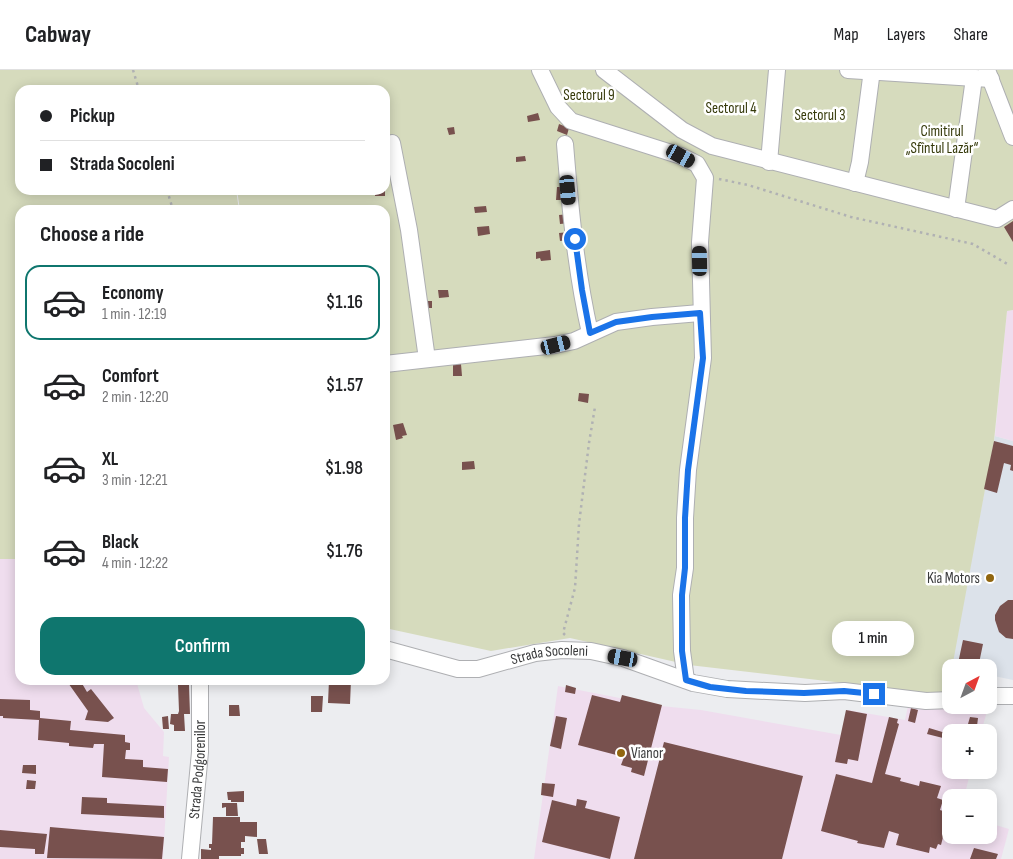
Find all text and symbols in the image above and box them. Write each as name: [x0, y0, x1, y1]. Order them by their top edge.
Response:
text: Cabway: [25, 20, 91, 49]
text: Map: [834, 24, 859, 45]
text: Layers: [887, 24, 926, 45]
text: Share: [954, 24, 988, 45]
park label: Sectorul 9: [563, 86, 615, 105]
park label: Sectorul 4: [705, 99, 757, 118]
text: Pickup: [70, 105, 115, 128]
park label: Sectorul 3: [794, 106, 846, 125]
park label: Cimitirul „Sfîntul Lazăr“: [906, 122, 979, 158]
car: [664, 142, 697, 170]
text: Strada Socoleni: [70, 153, 175, 176]
car: [559, 174, 576, 206]
text: Choose a ride: [40, 221, 144, 248]
route start: [564, 228, 586, 250]
car: [692, 246, 707, 276]
icon: car: [42, 280, 87, 325]
text: Economy: [102, 282, 164, 305]
text: $1.16: [326, 291, 363, 314]
text: 1 min · 12:19: [102, 305, 167, 324]
car: [539, 334, 572, 356]
icon: car: [42, 363, 87, 408]
text: Comfort: [102, 365, 159, 388]
text: $1.57: [326, 374, 363, 397]
text: 2 min · 12:20: [102, 388, 169, 407]
icon: car: [42, 446, 87, 491]
text: XL: [102, 448, 118, 471]
text: $1.98: [325, 457, 363, 480]
text: 3 min · 12:21: [102, 471, 167, 490]
icon: car: [42, 529, 87, 574]
text: Black: [102, 531, 139, 554]
text: $1.76: [326, 540, 363, 563]
text: 4 min · 12:22: [102, 554, 168, 573]
place label: Kia Motors: [927, 569, 980, 588]
marker: Kia Motors: [984, 572, 996, 584]
button: Confirm: [40, 617, 365, 675]
callout: 1 min: [833, 622, 915, 656]
text: 1 min: [858, 629, 888, 648]
street label: Strada Socoleni: [509, 641, 589, 669]
car: [606, 648, 639, 668]
north arrow: [942, 659, 998, 714]
map controls: [942, 659, 997, 844]
route end: [863, 683, 885, 705]
street label: Strada Podgorenilor: [185, 719, 210, 820]
button: +: [942, 724, 997, 779]
place label: Vianor: [631, 744, 664, 763]
marker: Vianor: [615, 747, 627, 759]
button: −: [942, 789, 997, 844]

